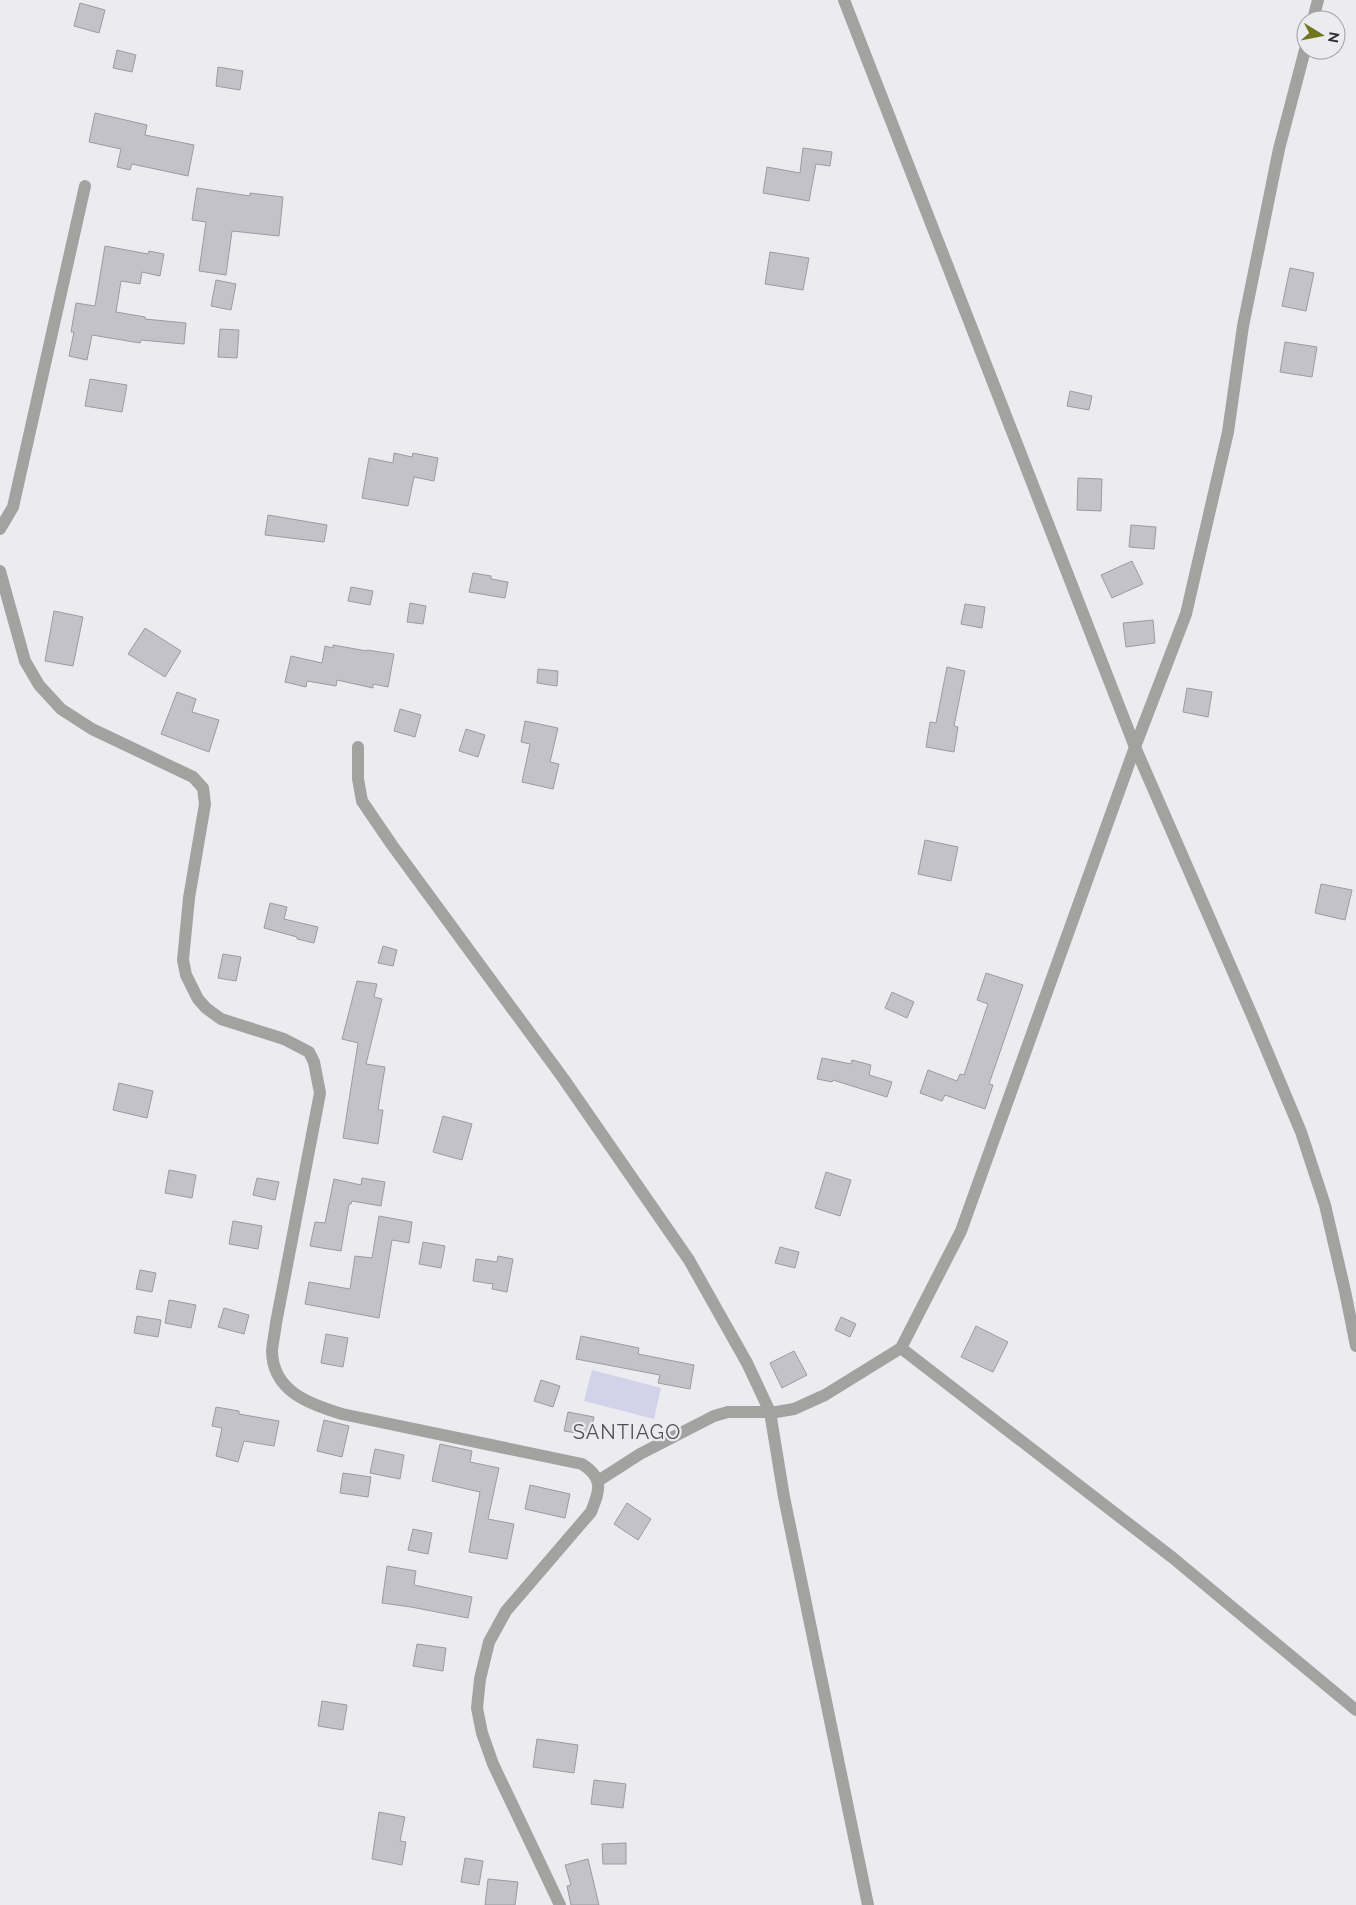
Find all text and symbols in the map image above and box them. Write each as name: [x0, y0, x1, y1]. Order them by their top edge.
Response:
north arrow: [1296, 10, 1346, 60]
text: N: [1325, 31, 1343, 44]
district label: SANTIAGO: [573, 1420, 681, 1444]

